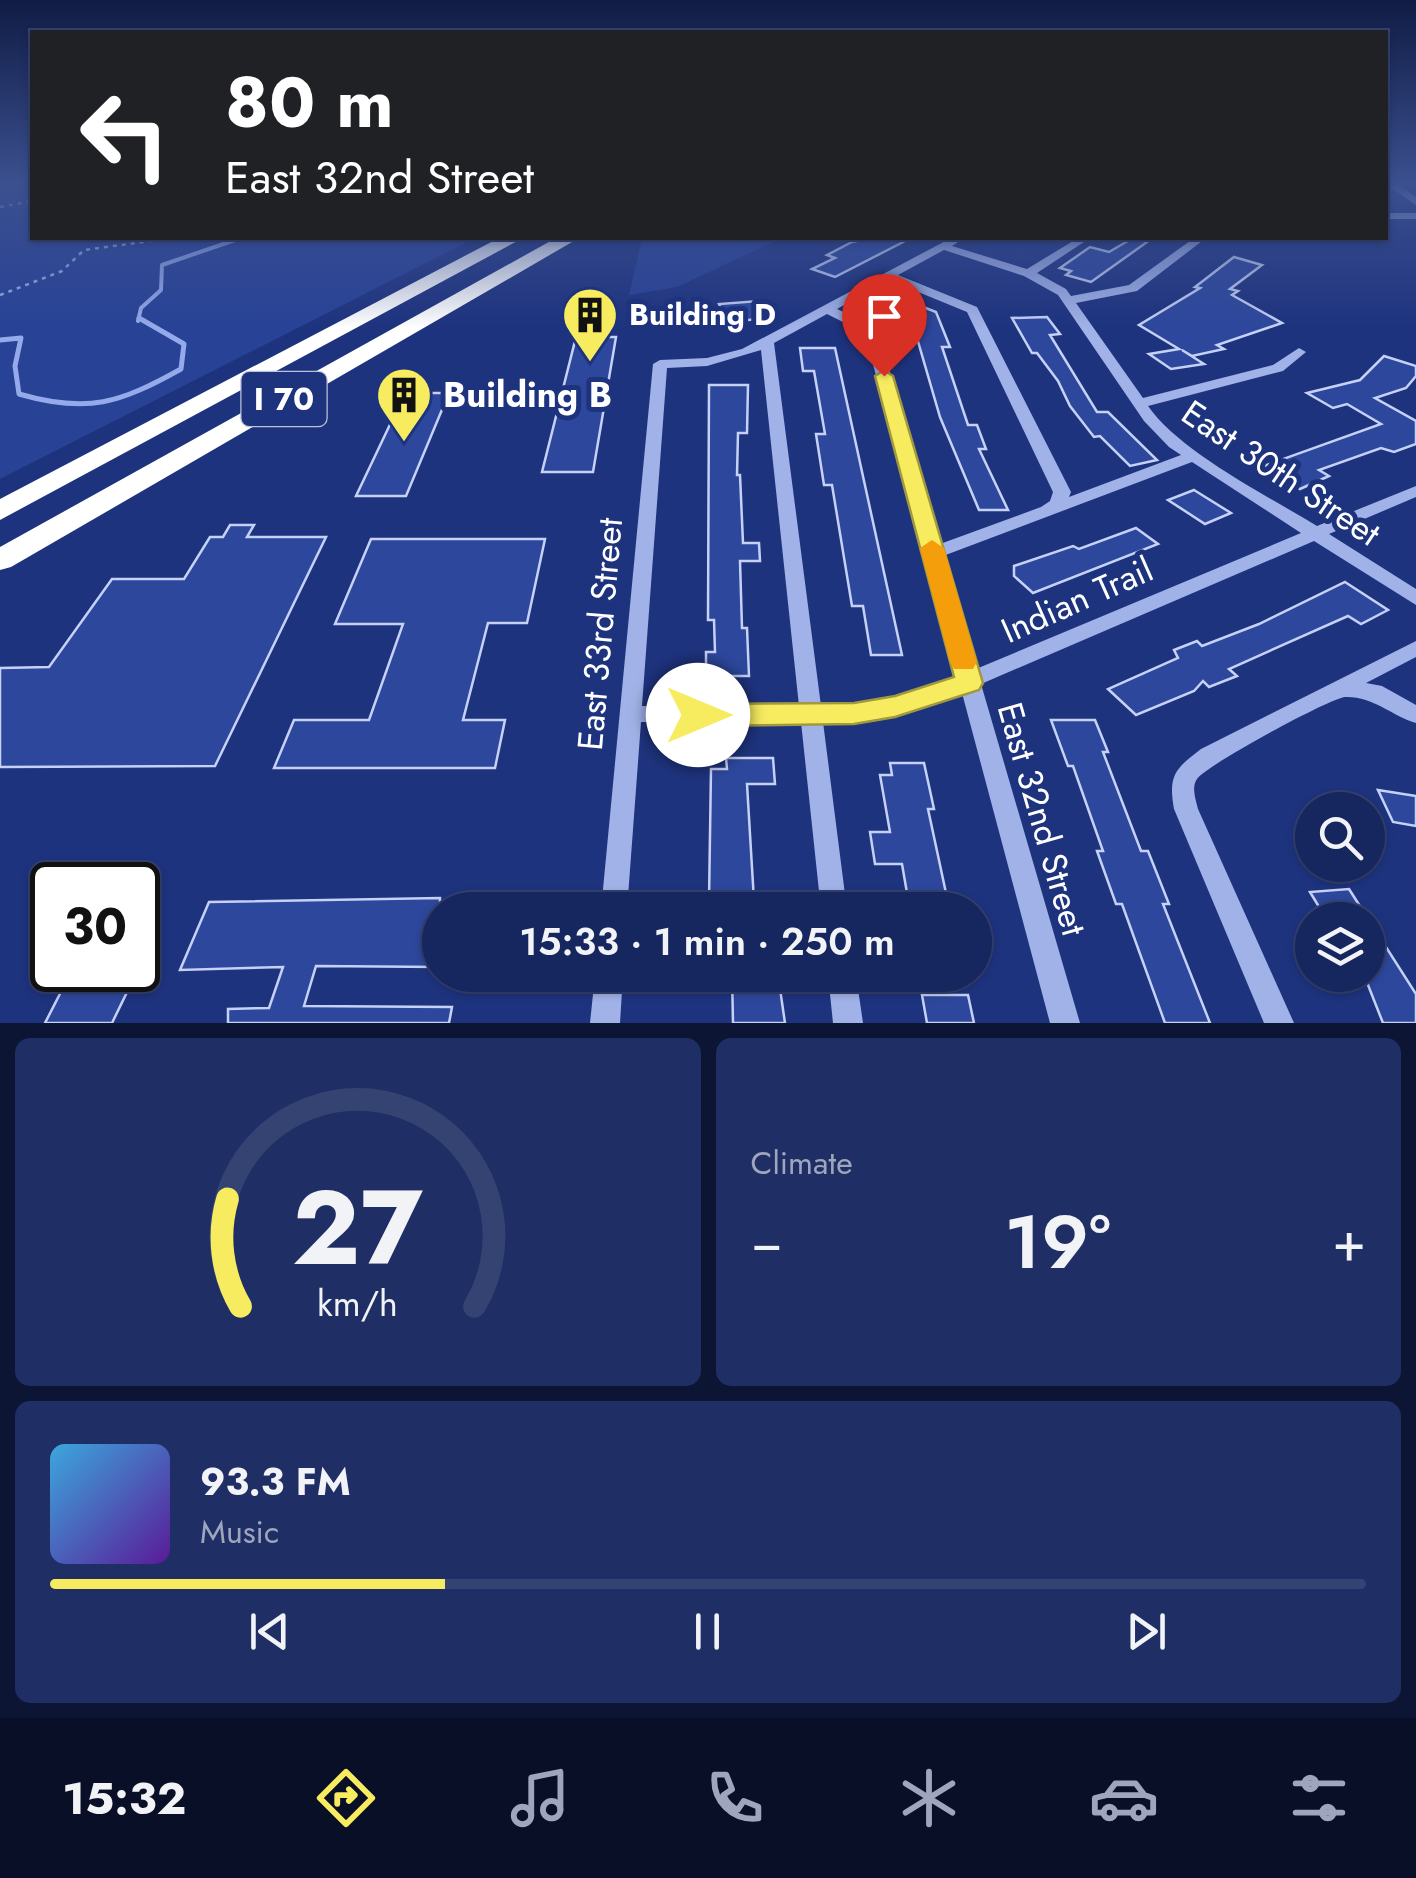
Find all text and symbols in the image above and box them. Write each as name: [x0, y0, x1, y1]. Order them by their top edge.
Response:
text: 80 m: [225, 52, 394, 153]
icon: left: [60, 70, 190, 200]
text: East 32nd Street: [225, 145, 534, 210]
pin: [842, 274, 927, 377]
building icon: Building D: [560, 285, 620, 364]
icon: arrive: [857, 289, 912, 344]
place label: Building D: [629, 293, 776, 336]
building icon: Building B: [374, 365, 434, 444]
place label: Building B: [443, 370, 612, 420]
road number: I 70: [242, 372, 326, 426]
street label: East 30th Street: [1172, 388, 1391, 558]
street label: East 33rd Street: [565, 515, 635, 752]
street label: Indian Trail: [993, 544, 1161, 656]
position arrow: [646, 663, 750, 767]
street label: East 32nd Street: [985, 697, 1099, 942]
map controls: [1295, 792, 1385, 992]
button: search: [1295, 792, 1385, 882]
speed limit sign: 30: [30, 862, 160, 992]
button: layers: [1295, 902, 1385, 992]
text: 15:33 · 1 min · 250 m: [519, 914, 895, 969]
text: Climate: [751, 1140, 853, 1186]
text: 27: [292, 1153, 424, 1303]
text: 19°: [1004, 1188, 1111, 1296]
text: −: [751, 1202, 783, 1282]
text: +: [1332, 1202, 1366, 1282]
text: km/h: [317, 1278, 398, 1329]
text: 93.3 FM: [200, 1454, 351, 1509]
text: Music: [200, 1509, 279, 1555]
icon: previous: [242, 1604, 297, 1659]
icon: pause: [680, 1604, 735, 1659]
icon: next: [1119, 1604, 1174, 1659]
icon: directions: [311, 1763, 381, 1833]
icon: music: [505, 1763, 575, 1833]
icon: phone: [700, 1763, 770, 1833]
icon: climate: [894, 1763, 964, 1833]
icon: car: [1089, 1763, 1159, 1833]
icon: filters: [1284, 1763, 1354, 1833]
text: 15:32: [62, 1766, 186, 1831]

